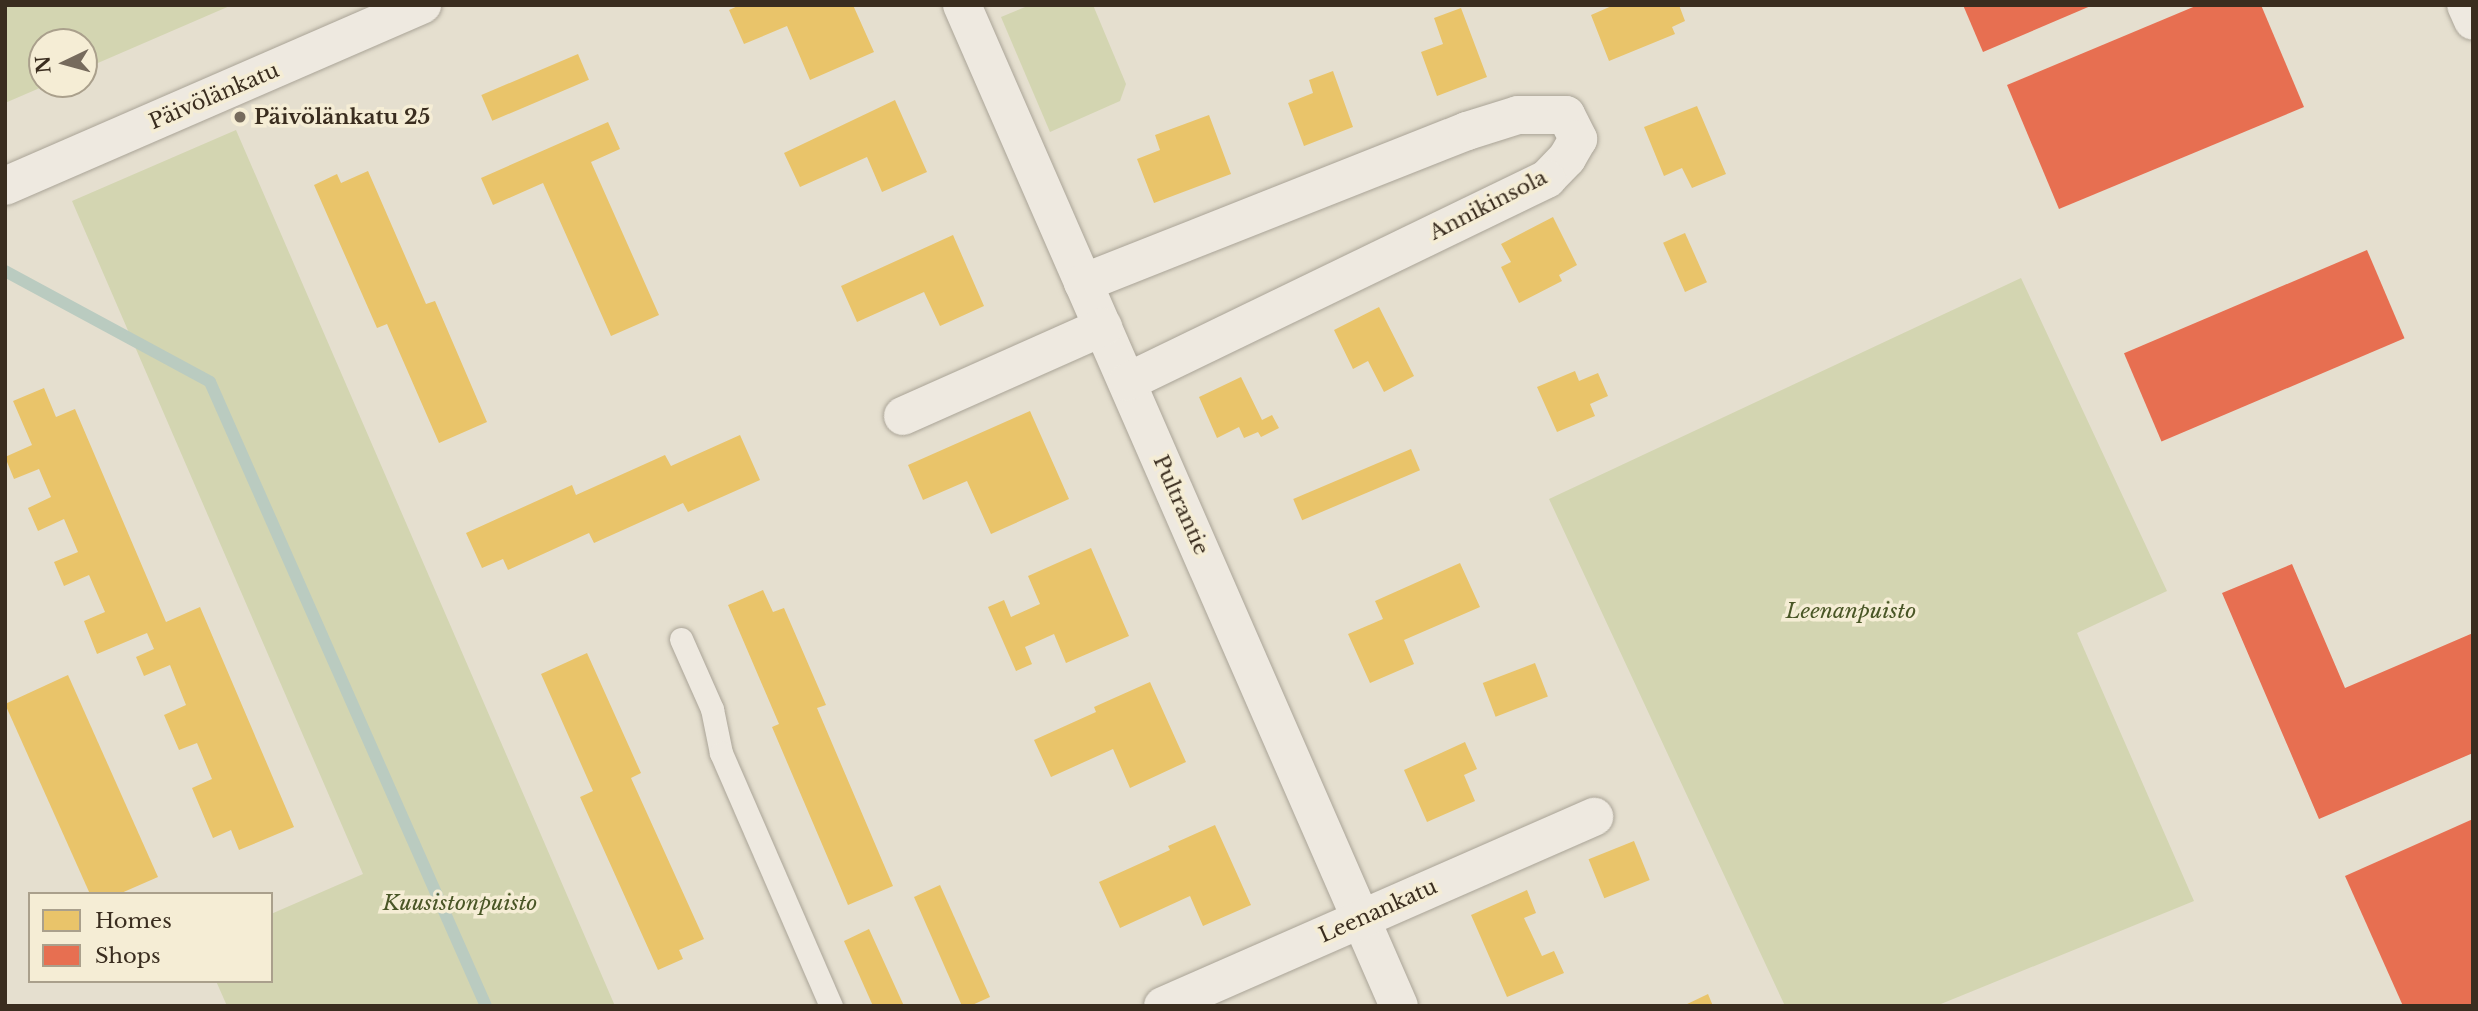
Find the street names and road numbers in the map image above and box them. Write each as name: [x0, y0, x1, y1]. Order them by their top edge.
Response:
street label: Päivölänkatu: [145, 57, 283, 135]
street label: Annikinsola: [1425, 165, 1551, 245]
street label: Pultrantie: [1148, 451, 1214, 559]
street label: Leenankatu: [1315, 874, 1441, 948]

